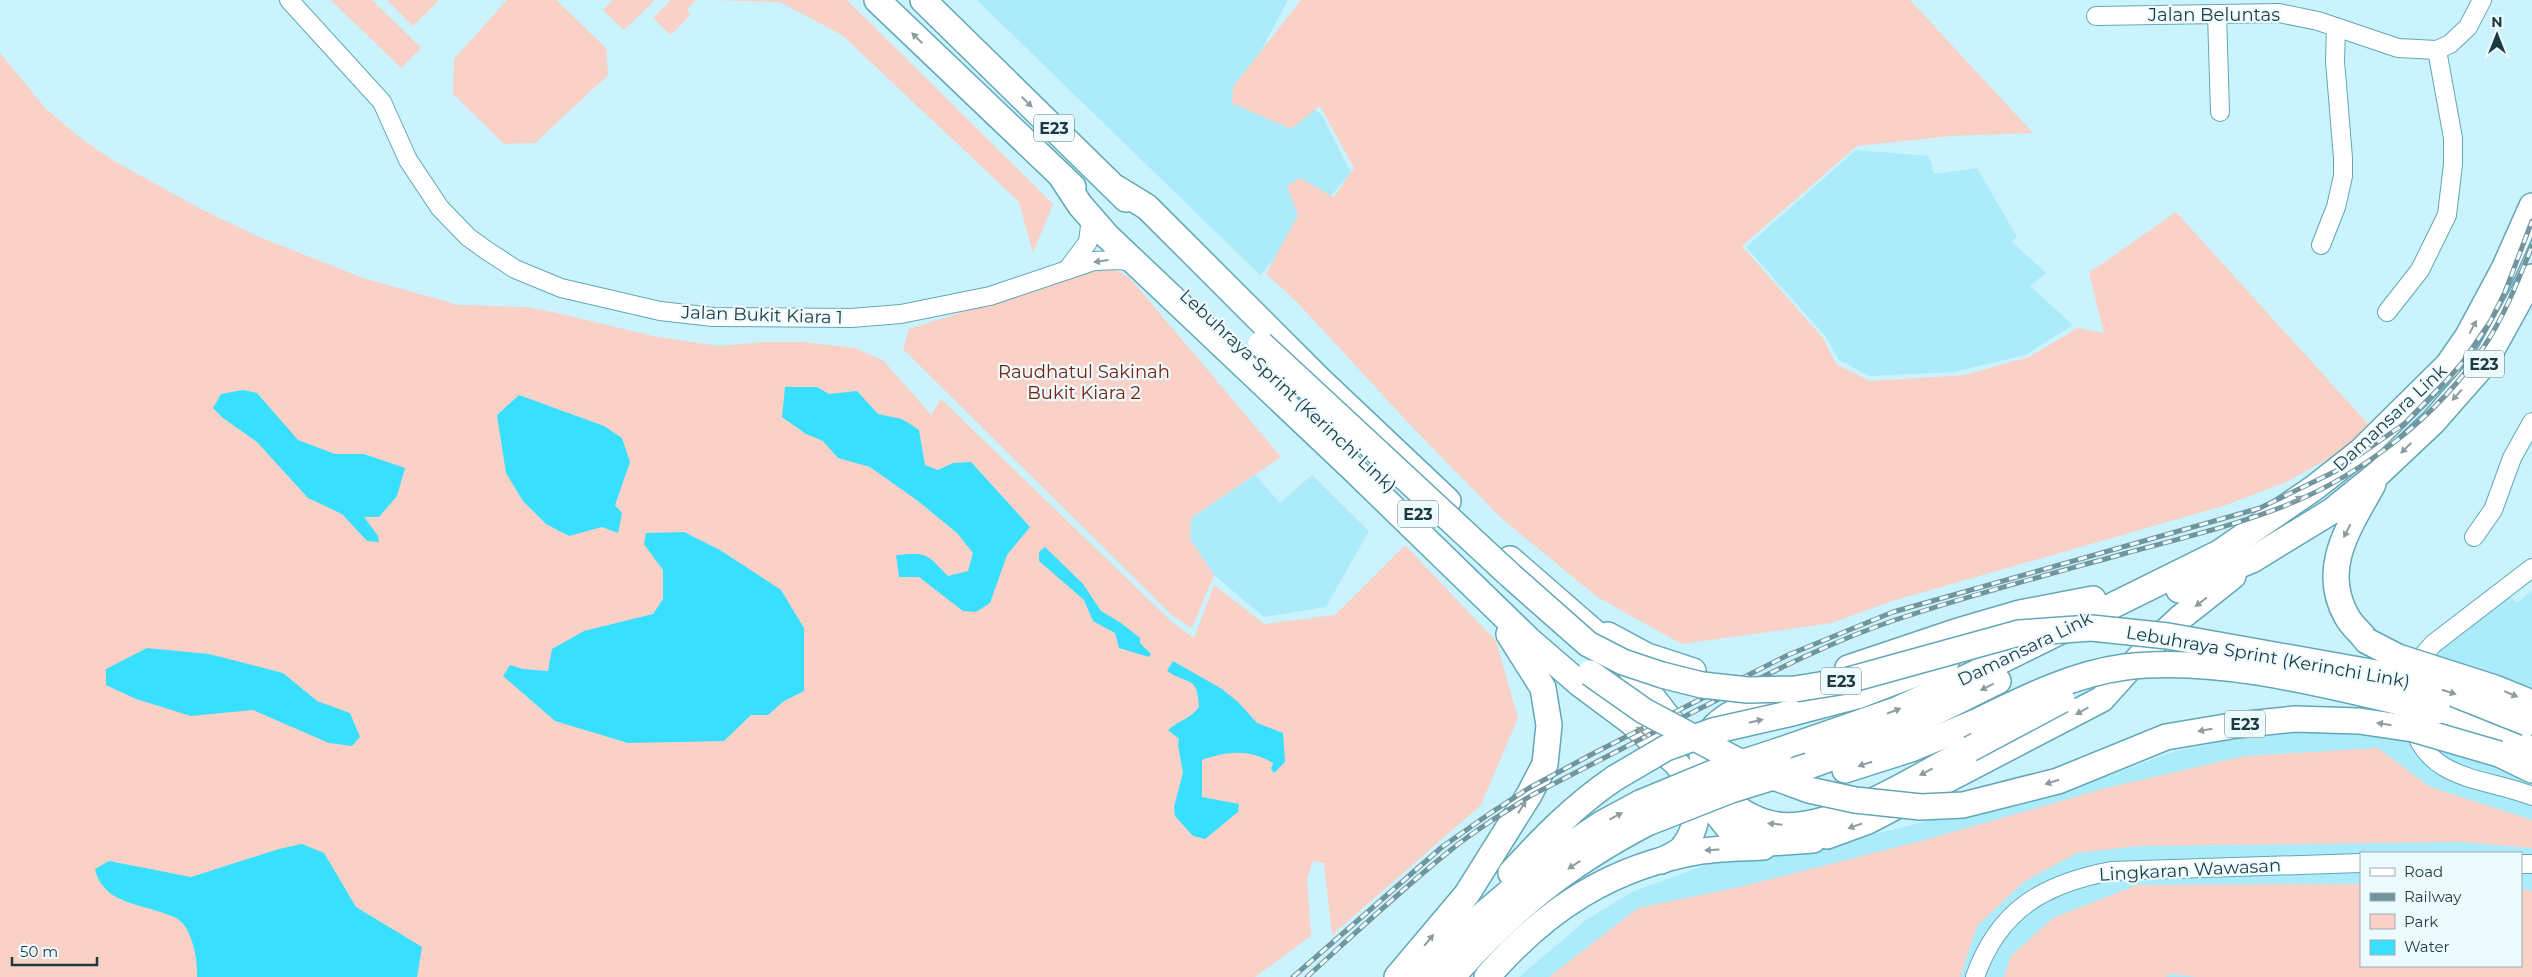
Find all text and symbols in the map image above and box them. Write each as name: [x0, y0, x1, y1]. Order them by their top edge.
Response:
street label: Jalan Beluntas: [2147, 4, 2280, 26]
north arrow: [2472, 10, 2522, 60]
text: N: [2491, 13, 2503, 31]
one-way arrow: [911, 32, 923, 44]
one-way arrow: [1021, 96, 1033, 108]
road number: E23: [1034, 115, 1074, 142]
one-way arrow: [1092, 257, 1108, 265]
street label: Lebuhraya Sprint (Kerinchi Link): [1175, 285, 1401, 497]
street label: Jalan Bukit Kiara 1: [680, 301, 843, 329]
one-way arrow: [2469, 319, 2477, 334]
road number: E23: [2464, 350, 2504, 378]
street label: Damansara Link: [2329, 360, 2451, 476]
park label: Raudhatul Sakinah Bukit Kiara 2: [998, 361, 1170, 404]
one-way arrow: [2451, 388, 2463, 400]
one-way arrow: [2400, 442, 2412, 454]
one-way arrow: [2289, 495, 2302, 505]
road number: E23: [1398, 500, 1438, 528]
one-way arrow: [2343, 524, 2351, 538]
one-way arrow: [2195, 597, 2208, 608]
street label: Damansara Link: [1954, 607, 2096, 691]
street label: Lebuhraya Sprint (Kerinchi Link): [2124, 621, 2412, 693]
road number: E23: [1821, 668, 1861, 694]
one-way arrow: [1980, 683, 1994, 691]
one-way arrow: [2442, 689, 2457, 697]
one-way arrow: [2504, 690, 2519, 698]
one-way arrow: [1886, 707, 1901, 714]
one-way arrow: [2075, 707, 2088, 716]
road number: E23: [2225, 711, 2265, 738]
one-way arrow: [1749, 717, 1764, 725]
one-way arrow: [2376, 720, 2392, 728]
one-way arrow: [1637, 726, 1649, 738]
one-way arrow: [2197, 727, 2213, 735]
one-way arrow: [1857, 760, 1872, 768]
one-way arrow: [1919, 768, 1934, 776]
one-way arrow: [2044, 779, 2059, 787]
one-way arrow: [1517, 800, 1527, 814]
one-way arrow: [1609, 812, 1623, 820]
one-way arrow: [1767, 820, 1783, 828]
one-way arrow: [1847, 823, 1862, 830]
one-way arrow: [1704, 847, 1720, 855]
legend: [2360, 852, 2522, 967]
street label: Lingkaran Wawasan: [2098, 854, 2282, 886]
one-way arrow: [1568, 860, 1581, 869]
text: Road: [2404, 862, 2443, 881]
text: Railway: [2404, 887, 2462, 906]
text: Park: [2404, 912, 2438, 931]
one-way arrow: [1423, 933, 1434, 946]
scale bar: [12, 934, 98, 966]
text: Water: [2404, 937, 2450, 956]
text: 50 m: [20, 942, 58, 961]

